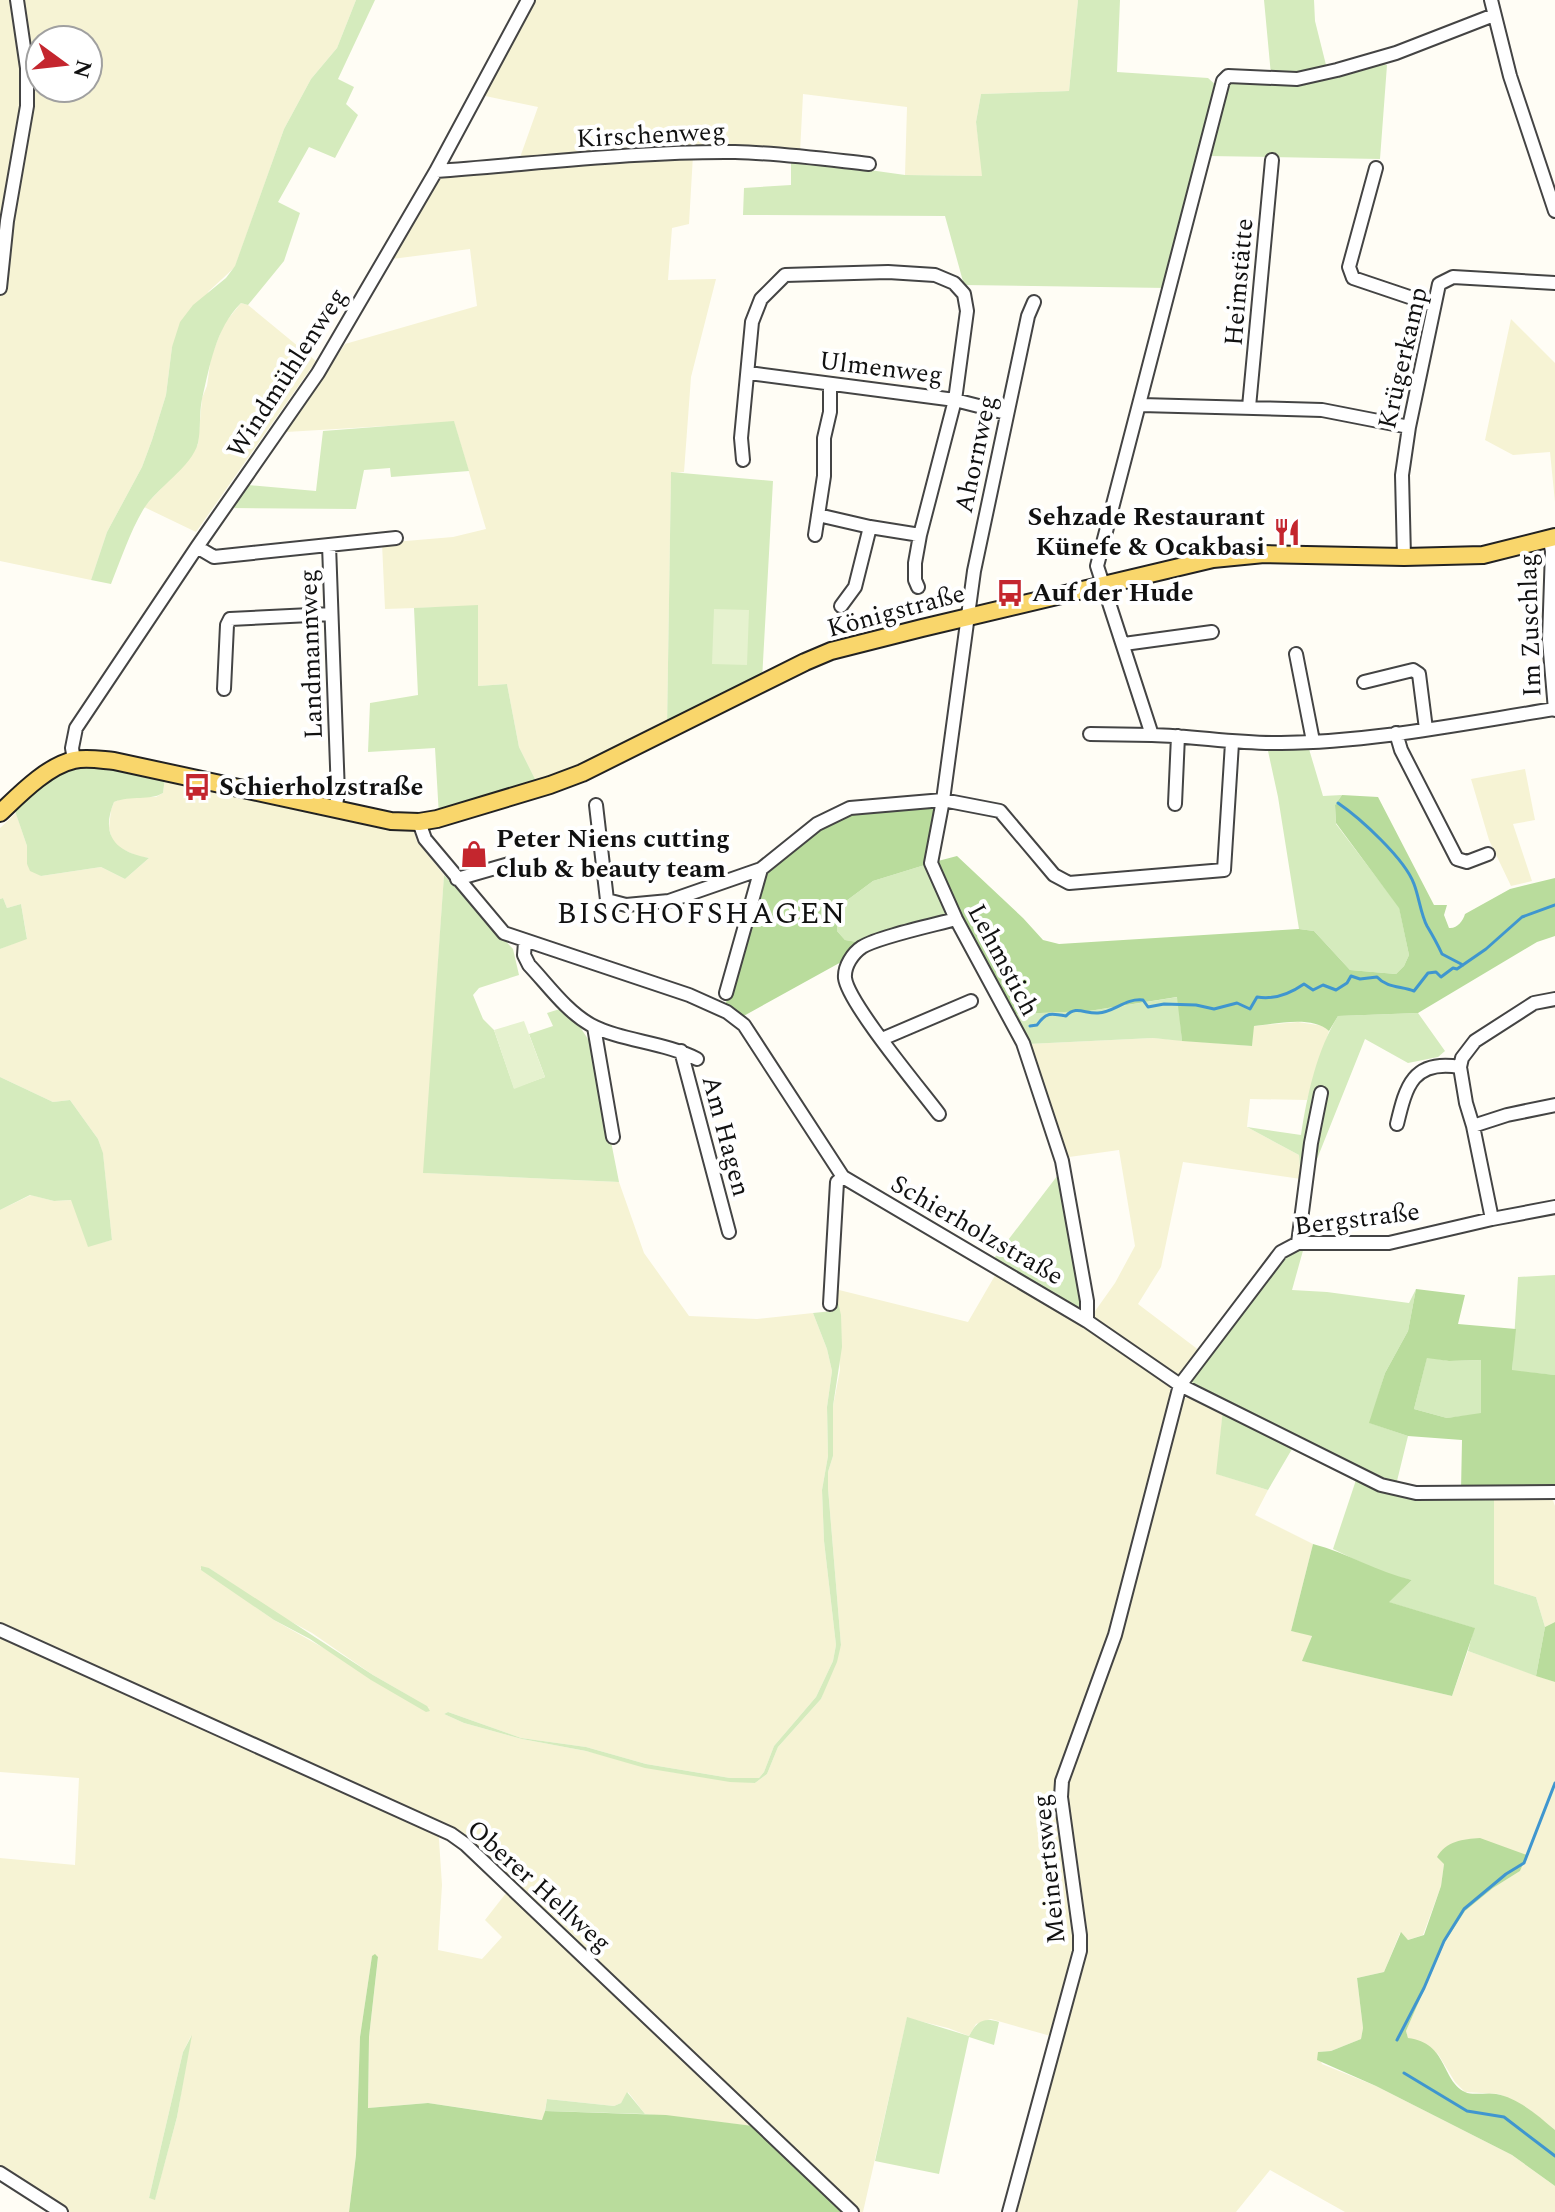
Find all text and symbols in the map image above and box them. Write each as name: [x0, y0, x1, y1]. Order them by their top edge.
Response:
north arrow: [24, 24, 104, 104]
text: N: [64, 56, 100, 82]
street label: Kirschenweg: [575, 111, 727, 159]
street label: Heimstätte: [1213, 216, 1265, 348]
street label: Windmühlenweg: [217, 280, 357, 466]
street label: Krügerkamp: [1367, 283, 1439, 433]
street label: Ulmenweg: [817, 341, 945, 395]
street label: Ahornweg: [944, 391, 1008, 517]
place label: Sehzade Restaurant Künefe & Ocakbasi: [1028, 497, 1265, 567]
restaurant icon: Sehzade Restaurant Künefe & Ocakbasi: [1272, 517, 1302, 547]
street label: Im Zuschlag: [1508, 553, 1552, 697]
street label: Landmannweg: [288, 568, 334, 740]
street label: Königstraße: [823, 573, 969, 649]
place label: Auf der Hude: [1032, 573, 1194, 613]
bus stop icon: Auf der Hude: [995, 578, 1025, 608]
place label: Schierholzstraße: [219, 767, 423, 807]
bus stop icon: Schierholzstraße: [182, 772, 212, 802]
place label: Peter Niens cutting club & beauty team: [496, 819, 730, 889]
shop icon: Peter Niens cutting club & beauty team: [459, 839, 489, 869]
district label: BISCHOFSHAGEN: [557, 891, 847, 937]
street label: Lehmstich: [957, 897, 1049, 1023]
street label: Am Hagen: [691, 1071, 761, 1201]
street label: Schierholzstraße: [883, 1164, 1071, 1296]
street label: Bergstraße: [1292, 1191, 1422, 1247]
street label: Meinertsweg: [1021, 1792, 1077, 1946]
street label: Oberer Hellweg: [458, 1810, 620, 1962]

